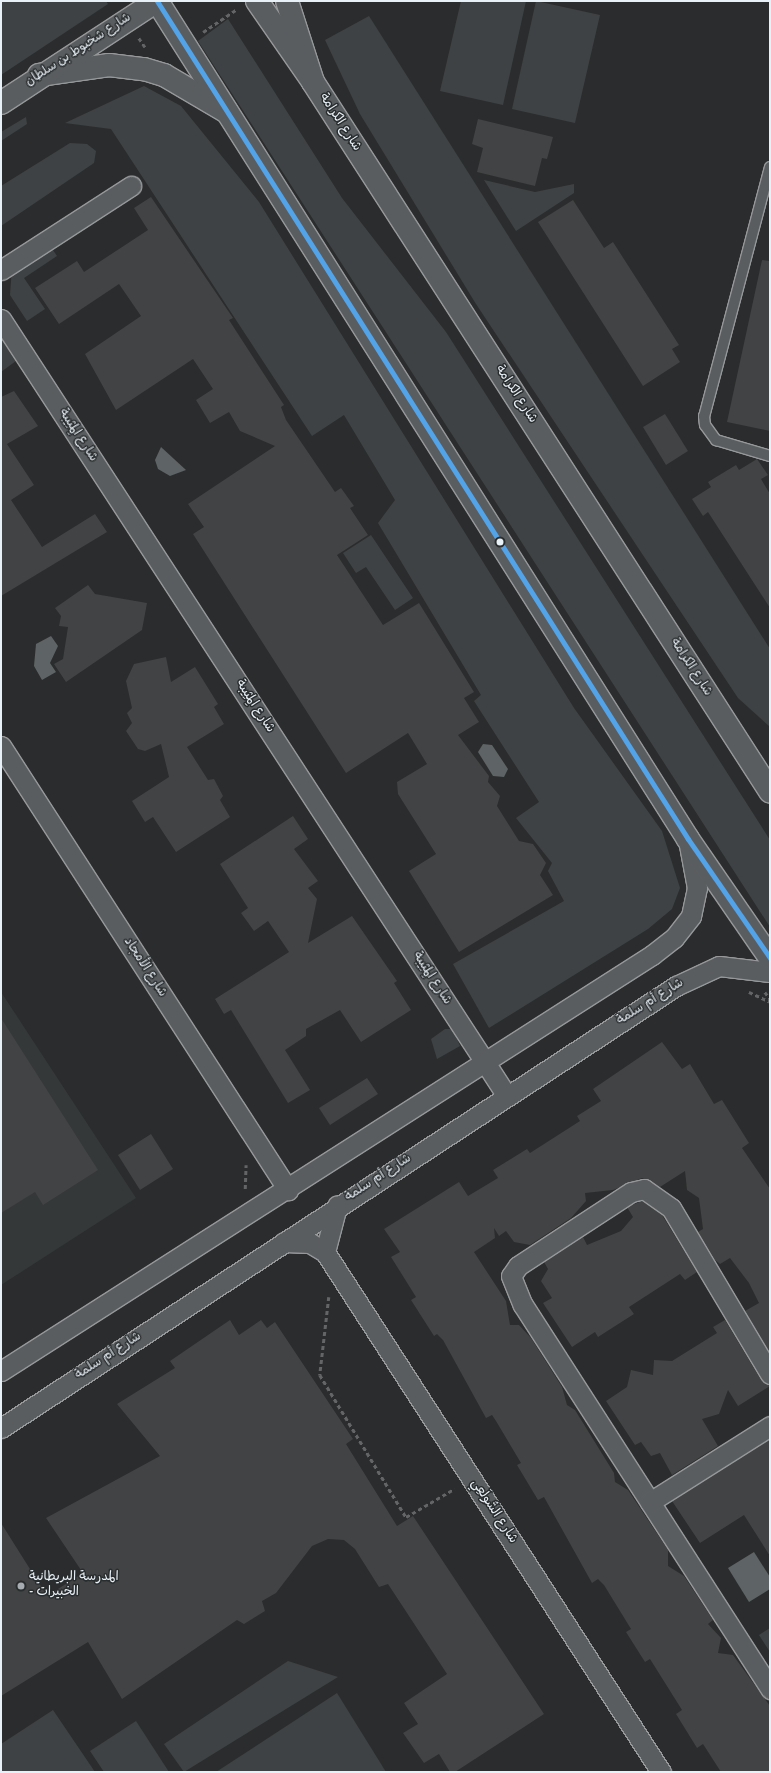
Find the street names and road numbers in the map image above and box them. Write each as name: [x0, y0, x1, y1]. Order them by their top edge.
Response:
street label: شارع شخبوط بن سلطان: [23, 11, 135, 91]
street label: شارع الكرامة: [315, 91, 363, 155]
street label: شارع الكرامة: [491, 363, 539, 427]
street label: شارع المِثِيبة: [54, 407, 100, 465]
street label: شارع الكرامة: [666, 636, 714, 700]
street label: شارع المِثِيبة: [231, 678, 277, 736]
street label: شارع الأمجاد: [119, 935, 169, 1001]
street label: شارع المِثِيبة: [408, 950, 454, 1008]
street label: شارع أم سلمة: [615, 976, 687, 1030]
street label: شارع أم سلمة: [343, 1152, 415, 1206]
street label: شارع أم سلمة: [73, 1330, 145, 1384]
street label: شارع السُّولَعِي: [466, 1477, 520, 1547]

